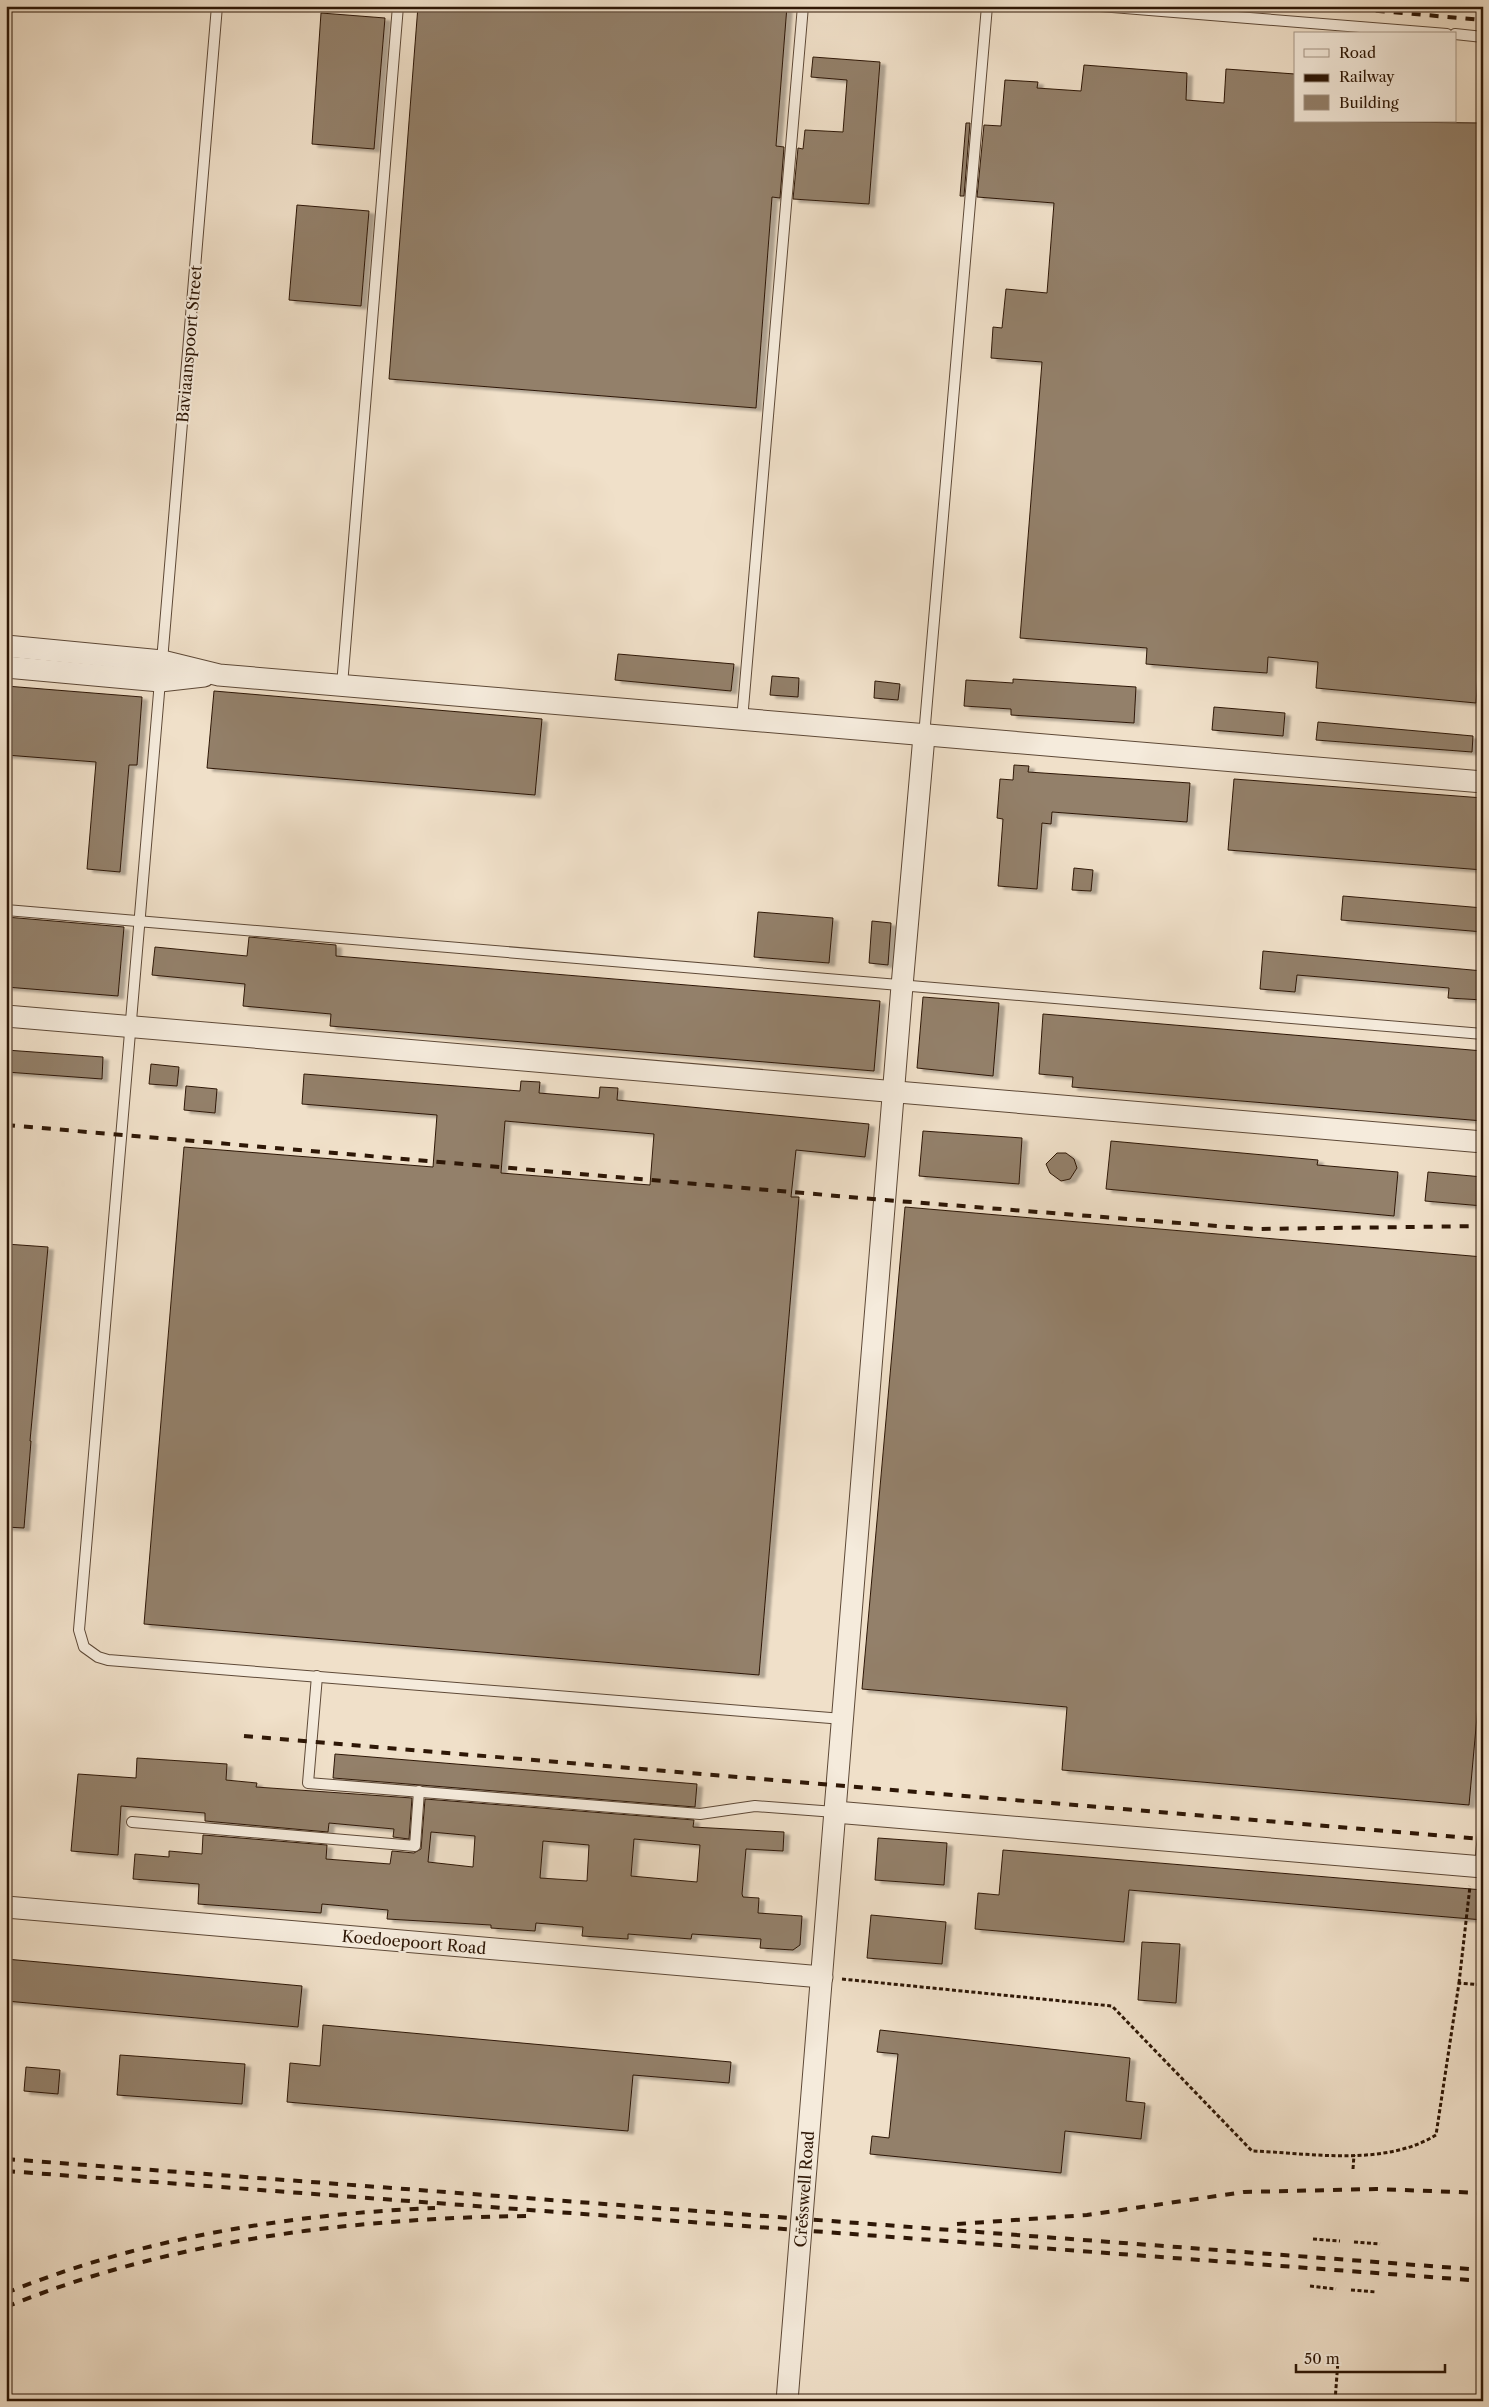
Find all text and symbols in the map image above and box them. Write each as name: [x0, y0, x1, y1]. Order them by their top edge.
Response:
legend: [1294, 32, 1456, 122]
text: Road: [1339, 43, 1376, 62]
text: Railway: [1339, 67, 1395, 86]
text: Building: [1339, 93, 1399, 112]
street label: Baviaanspoort Street: [172, 264, 206, 424]
street label: Koedoepoort Road: [341, 1926, 487, 1958]
street label: Cresswell Road: [790, 2130, 818, 2248]
scale bar: [1296, 2342, 1445, 2374]
text: 50 m: [1304, 2349, 1340, 2368]

